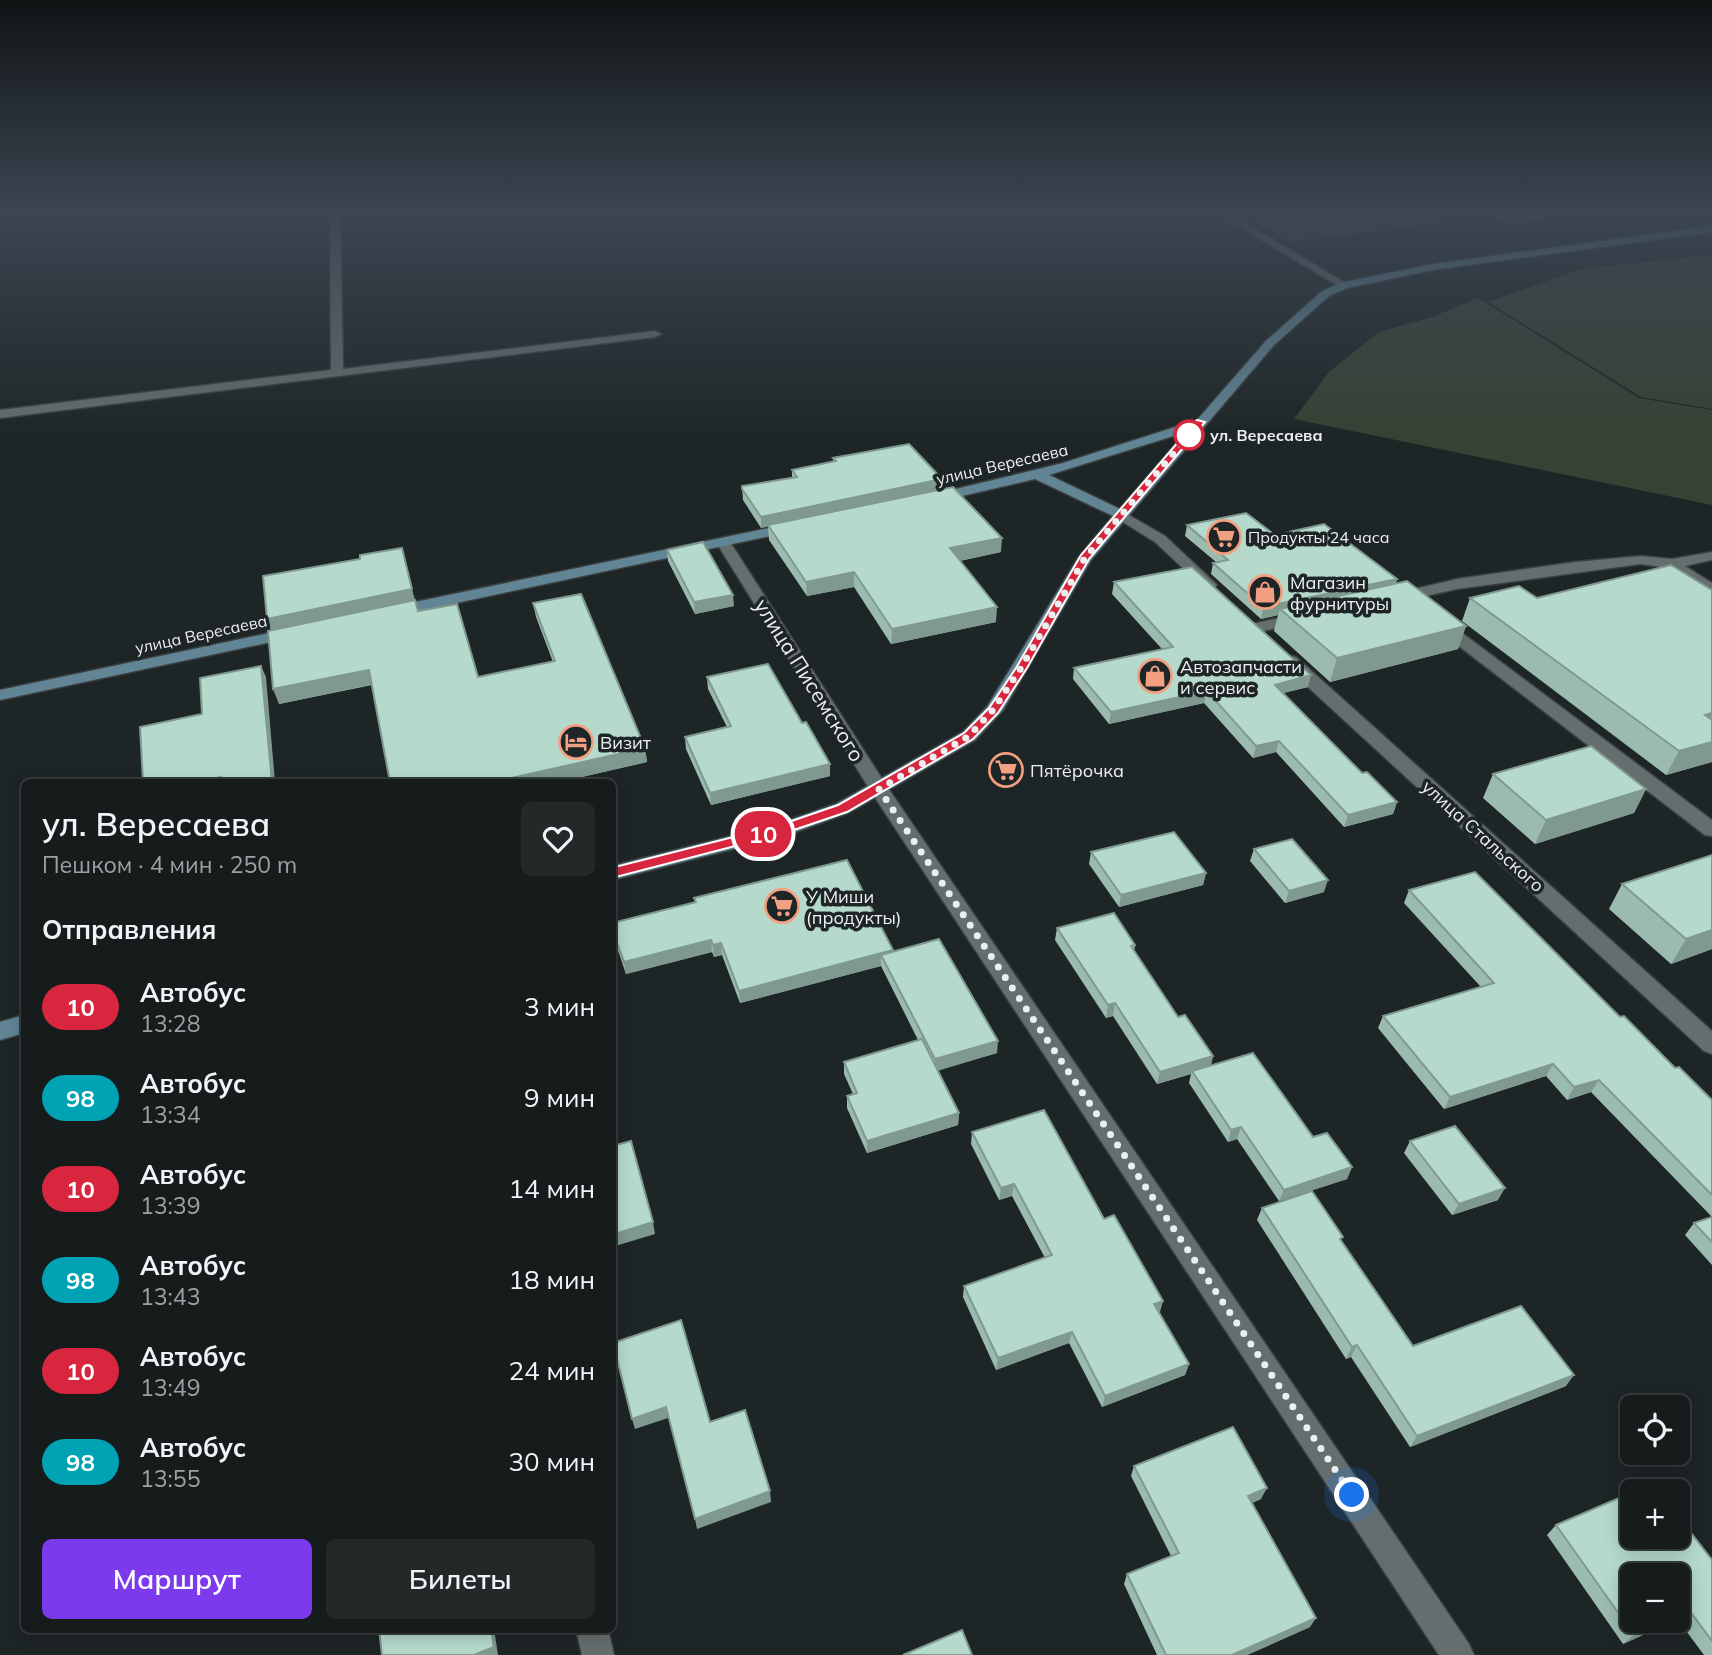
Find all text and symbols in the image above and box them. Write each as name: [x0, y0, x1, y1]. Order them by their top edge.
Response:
marker: ул. Вересаева: [1174, 420, 1204, 450]
place label: ул. Вересаева: [1210, 425, 1323, 445]
street label: улица Вересаева: [934, 439, 1070, 489]
supermarket icon: Продукты 24 часа: [1205, 518, 1243, 556]
place label: Продукты 24 часа: [1248, 527, 1390, 547]
place label: Магазин фурнитуры: [1290, 571, 1389, 615]
shop icon: Магазин фурнитуры: [1246, 573, 1284, 611]
street label: улица Писемского: [749, 594, 871, 766]
street label: улица Вересаева: [133, 610, 269, 658]
place label: Автозапчасти и сервис: [1180, 655, 1302, 699]
shop icon: Автозапчасти и сервис: [1136, 657, 1174, 695]
hotel icon: Визит: [557, 723, 595, 761]
place label: Визит: [600, 731, 652, 754]
supermarket icon: Пятёрочка: [987, 751, 1025, 789]
place label: Пятёрочка: [1030, 759, 1124, 782]
street label: улица Стальского: [1417, 775, 1549, 897]
button: heart: [521, 802, 595, 876]
text: ул. Вересаева: [42, 803, 270, 844]
line badge: 10: [732, 811, 794, 857]
text: 10: [749, 819, 777, 849]
text: Пешком · 4 мин · 250 m: [42, 850, 297, 879]
place label: У Миши (продукты): [805, 885, 902, 929]
supermarket icon: У Миши (продукты): [763, 887, 801, 925]
text: Отправления: [42, 913, 216, 946]
text: Автобус: [140, 976, 246, 1009]
text: 3 мин: [524, 990, 595, 1023]
text: 10: [66, 992, 95, 1022]
text: 13:28: [140, 1009, 200, 1038]
text: Автобус: [140, 1067, 246, 1100]
text: 9 мин: [524, 1081, 595, 1114]
text: 98: [66, 1083, 95, 1113]
text: 13:34: [140, 1100, 200, 1129]
text: Автобус: [140, 1158, 246, 1191]
text: 14 мин: [508, 1172, 595, 1205]
text: 10: [66, 1174, 95, 1204]
text: 13:39: [140, 1191, 200, 1220]
text: Автобус: [140, 1249, 246, 1282]
text: 18 мин: [508, 1263, 595, 1296]
text: 98: [66, 1265, 95, 1295]
text: 13:43: [140, 1282, 200, 1311]
text: Автобус: [140, 1340, 246, 1373]
text: 24 мин: [508, 1354, 595, 1387]
text: 10: [66, 1356, 95, 1386]
text: 13:49: [140, 1373, 200, 1402]
map controls: [1620, 1395, 1690, 1633]
button: locate: [1620, 1395, 1690, 1465]
text: Автобус: [140, 1431, 246, 1464]
text: 30 мин: [508, 1445, 595, 1478]
text: 98: [66, 1447, 95, 1477]
text: 13:55: [140, 1464, 200, 1493]
your location: [1334, 1477, 1369, 1512]
button: +: [1620, 1479, 1690, 1549]
button: Маршрут: [42, 1539, 312, 1619]
button: Билеты: [326, 1539, 595, 1619]
button: −: [1620, 1563, 1690, 1633]

